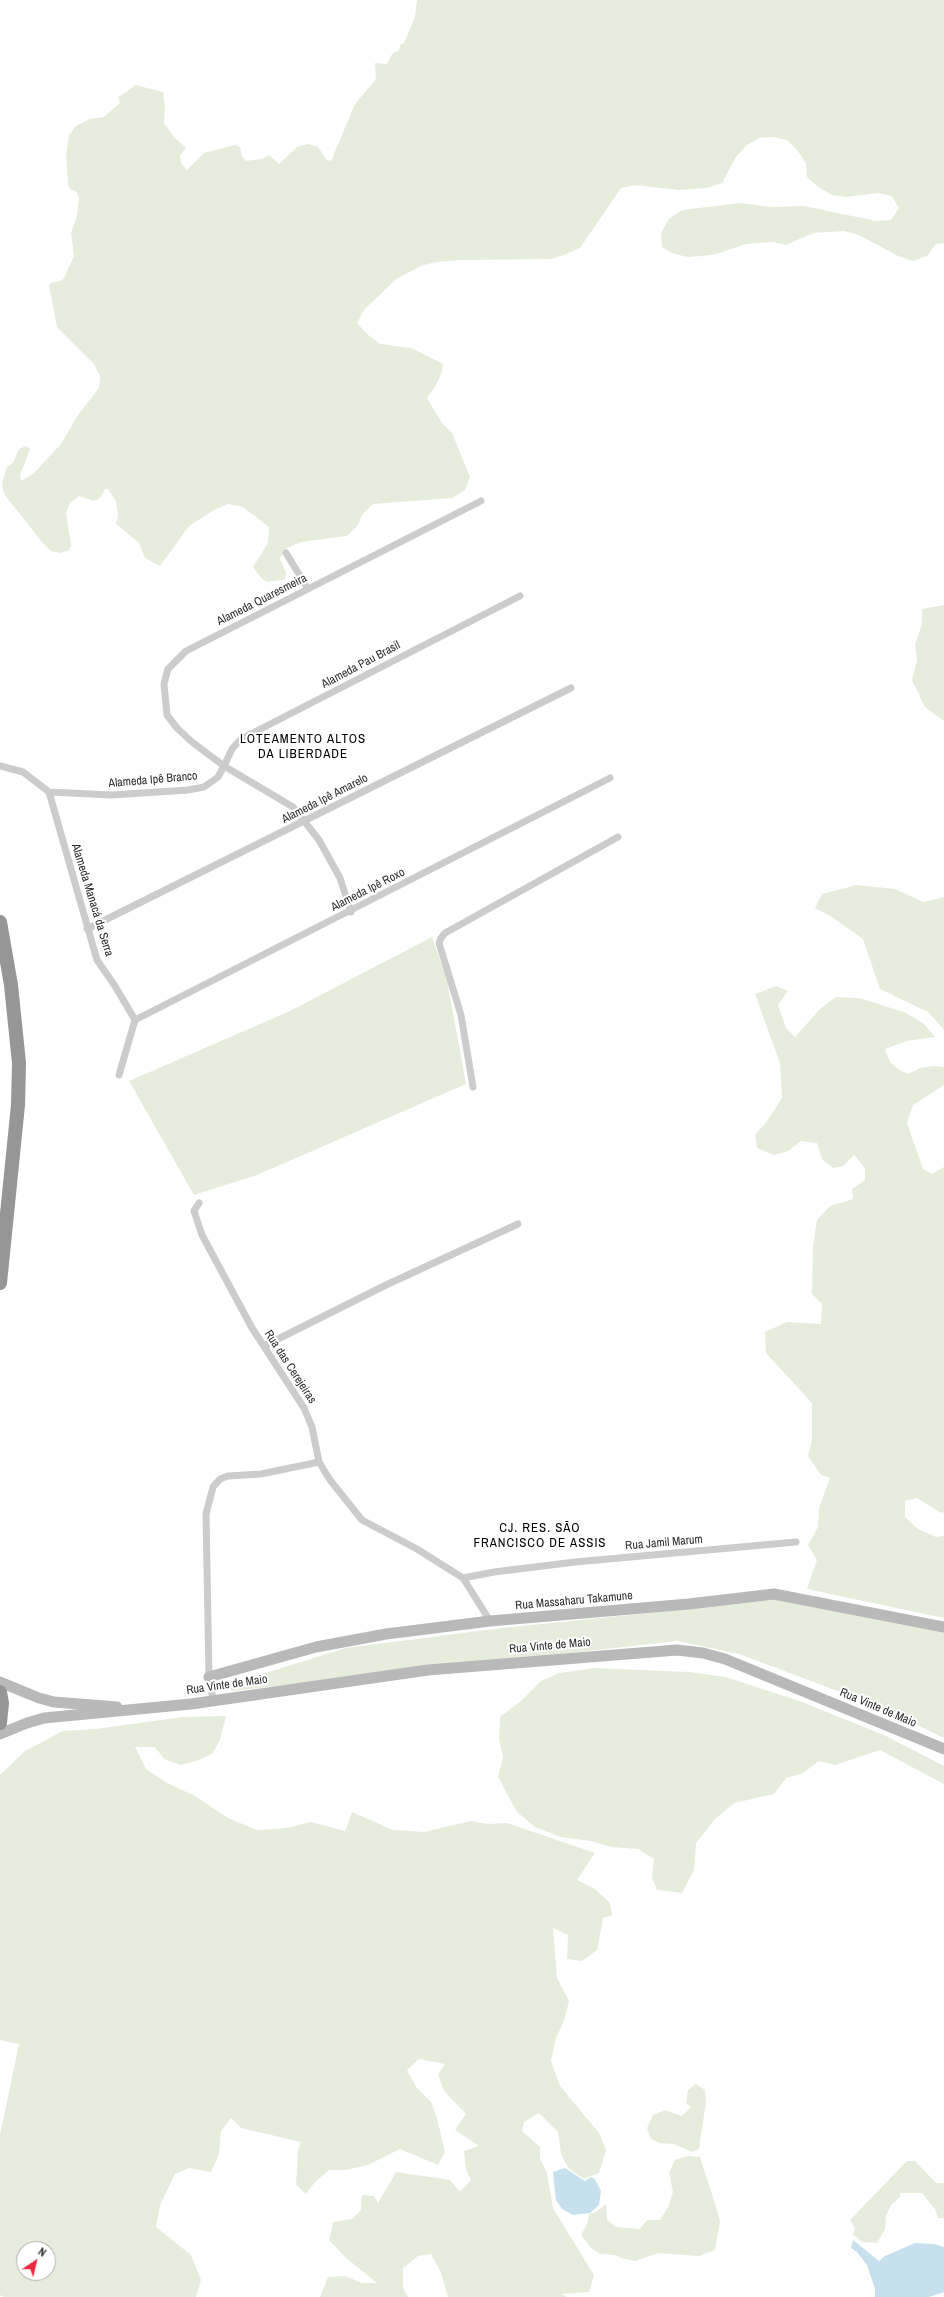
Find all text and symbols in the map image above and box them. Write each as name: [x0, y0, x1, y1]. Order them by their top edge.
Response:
street label: Alameda Quaresmeira: [215, 571, 309, 629]
street label: Alameda Pau Brasil: [319, 638, 403, 692]
district label: LOTEAMENTO ALTOS DA LIBERDADE: [240, 732, 366, 763]
street label: Alameda Ipê Branco: [108, 769, 198, 791]
street label: Alameda Ipê Amarelo: [280, 771, 370, 827]
street label: Alameda Manacá da Serra: [68, 842, 116, 958]
street label: Alameda Ipê Roxo: [329, 865, 407, 915]
street label: Rua das Cerejeiras: [261, 1328, 319, 1406]
district label: CJ. RES. SÃO FRANCISCO DE ASSIS: [474, 1521, 606, 1552]
street label: Rua Jamil Marum: [625, 1532, 703, 1554]
street label: Rua Massaharu Takamune: [515, 1589, 633, 1613]
street label: Rua Vinte de Maio: [509, 1635, 591, 1657]
street label: Rua Vinte de Maio: [185, 1672, 269, 1698]
street label: Rua Vinte de Maio: [837, 1685, 919, 1731]
north arrow: [16, 2241, 56, 2281]
text: N: [36, 2244, 49, 2260]

